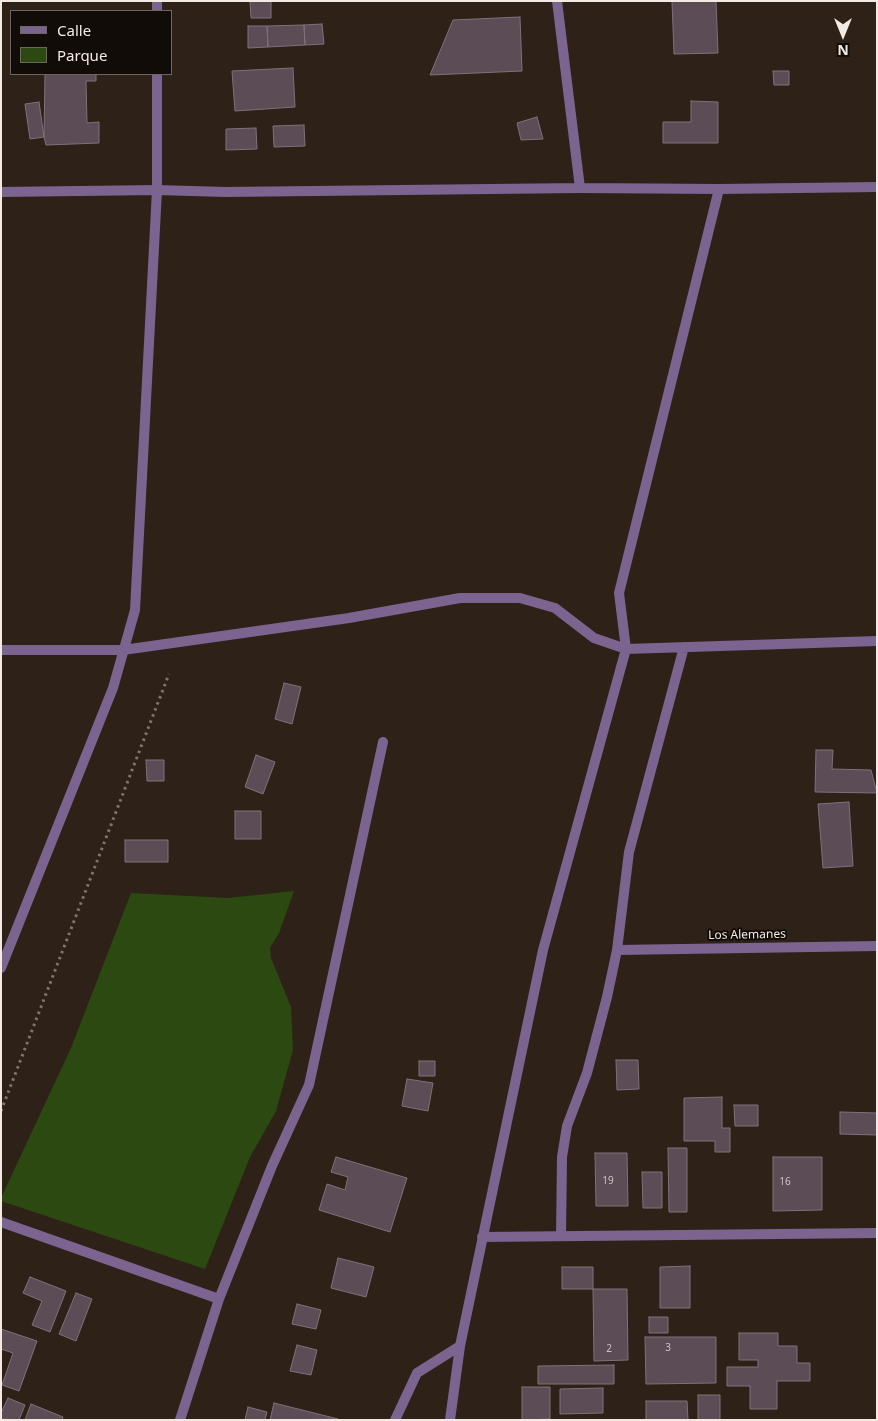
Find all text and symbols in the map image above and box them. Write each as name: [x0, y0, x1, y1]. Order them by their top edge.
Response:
legend: [10, 10, 172, 75]
north arrow: [818, 10, 868, 60]
text: Calle: [57, 20, 91, 40]
text: N: [837, 41, 849, 60]
text: Parque: [57, 45, 107, 65]
street label: Los Alemanes: [708, 927, 786, 943]
house number: 19: [602, 1175, 614, 1187]
house number: 16: [779, 1176, 791, 1188]
house number: 3: [665, 1342, 671, 1354]
house number: 2: [606, 1343, 612, 1355]

